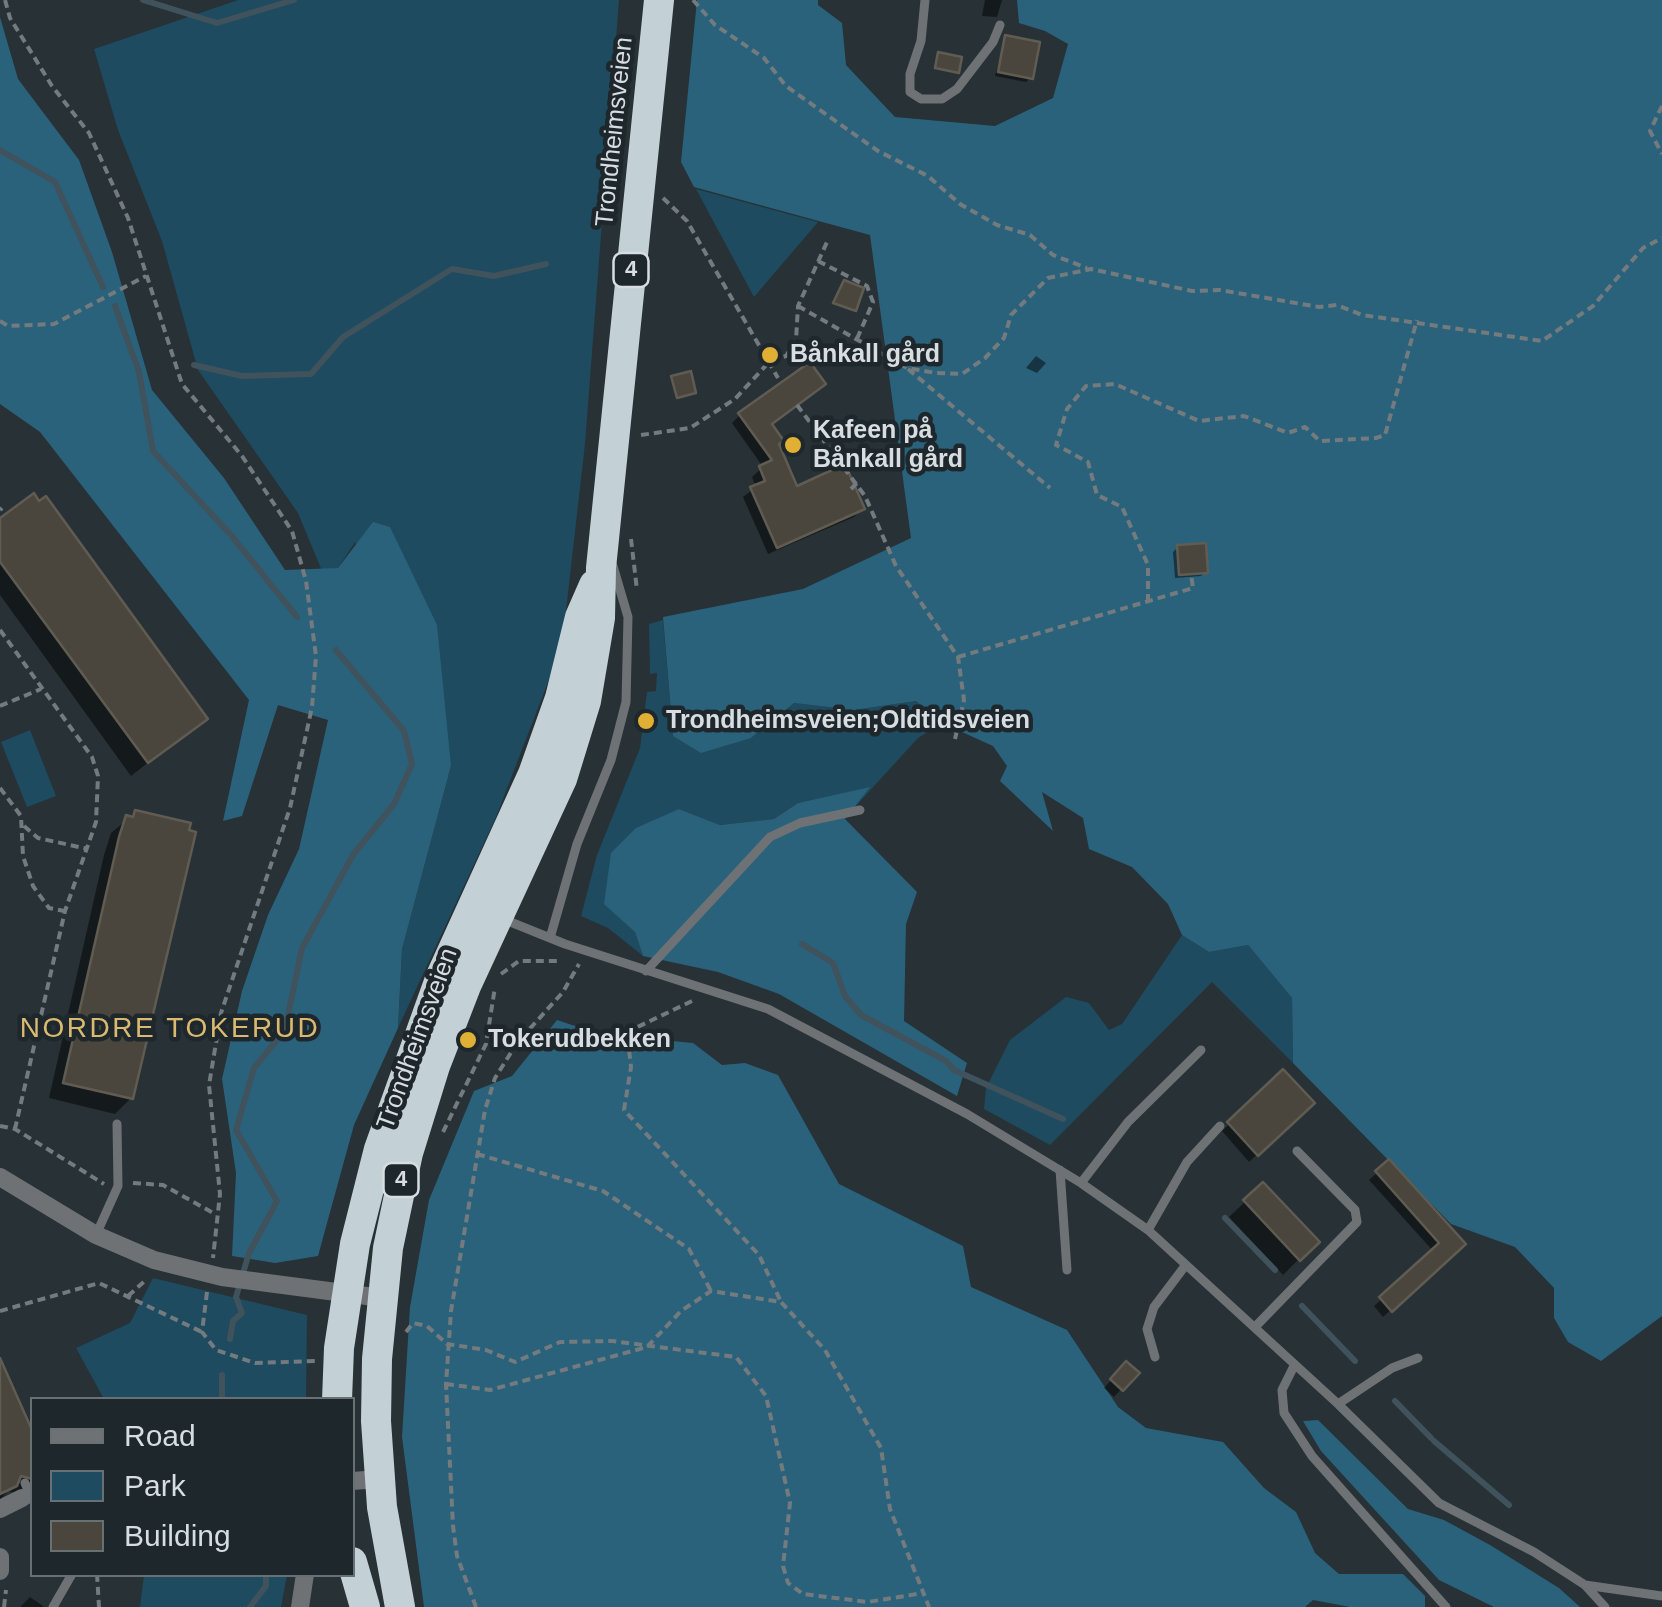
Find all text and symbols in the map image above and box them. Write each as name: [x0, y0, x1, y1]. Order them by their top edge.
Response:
street label: Trondheimsveien: [590, 36, 640, 228]
road number: 4: [614, 253, 648, 287]
place label: Bånkall gård: [790, 340, 940, 370]
marker: Bånkall gård: [759, 344, 781, 366]
place label: Kafeen på Bånkall gård: [813, 416, 963, 475]
marker: Kafeen på Bånkall gård: [782, 434, 804, 456]
place label: Trondheimsveien;Oldtidsveien: [666, 706, 1030, 736]
marker: Trondheimsveien;Oldtidsveien: [635, 710, 657, 732]
street label: Trondheimsveien: [371, 944, 465, 1134]
district label: NORDRE TOKERUD: [20, 1012, 320, 1046]
place label: Tokerudbekken: [488, 1025, 671, 1055]
marker: Tokerudbekken: [457, 1029, 479, 1051]
road number: 4: [384, 1163, 418, 1197]
legend: [30, 1397, 355, 1577]
text: Road: [124, 1419, 196, 1452]
text: Park: [124, 1469, 186, 1502]
text: Building: [124, 1519, 231, 1552]

